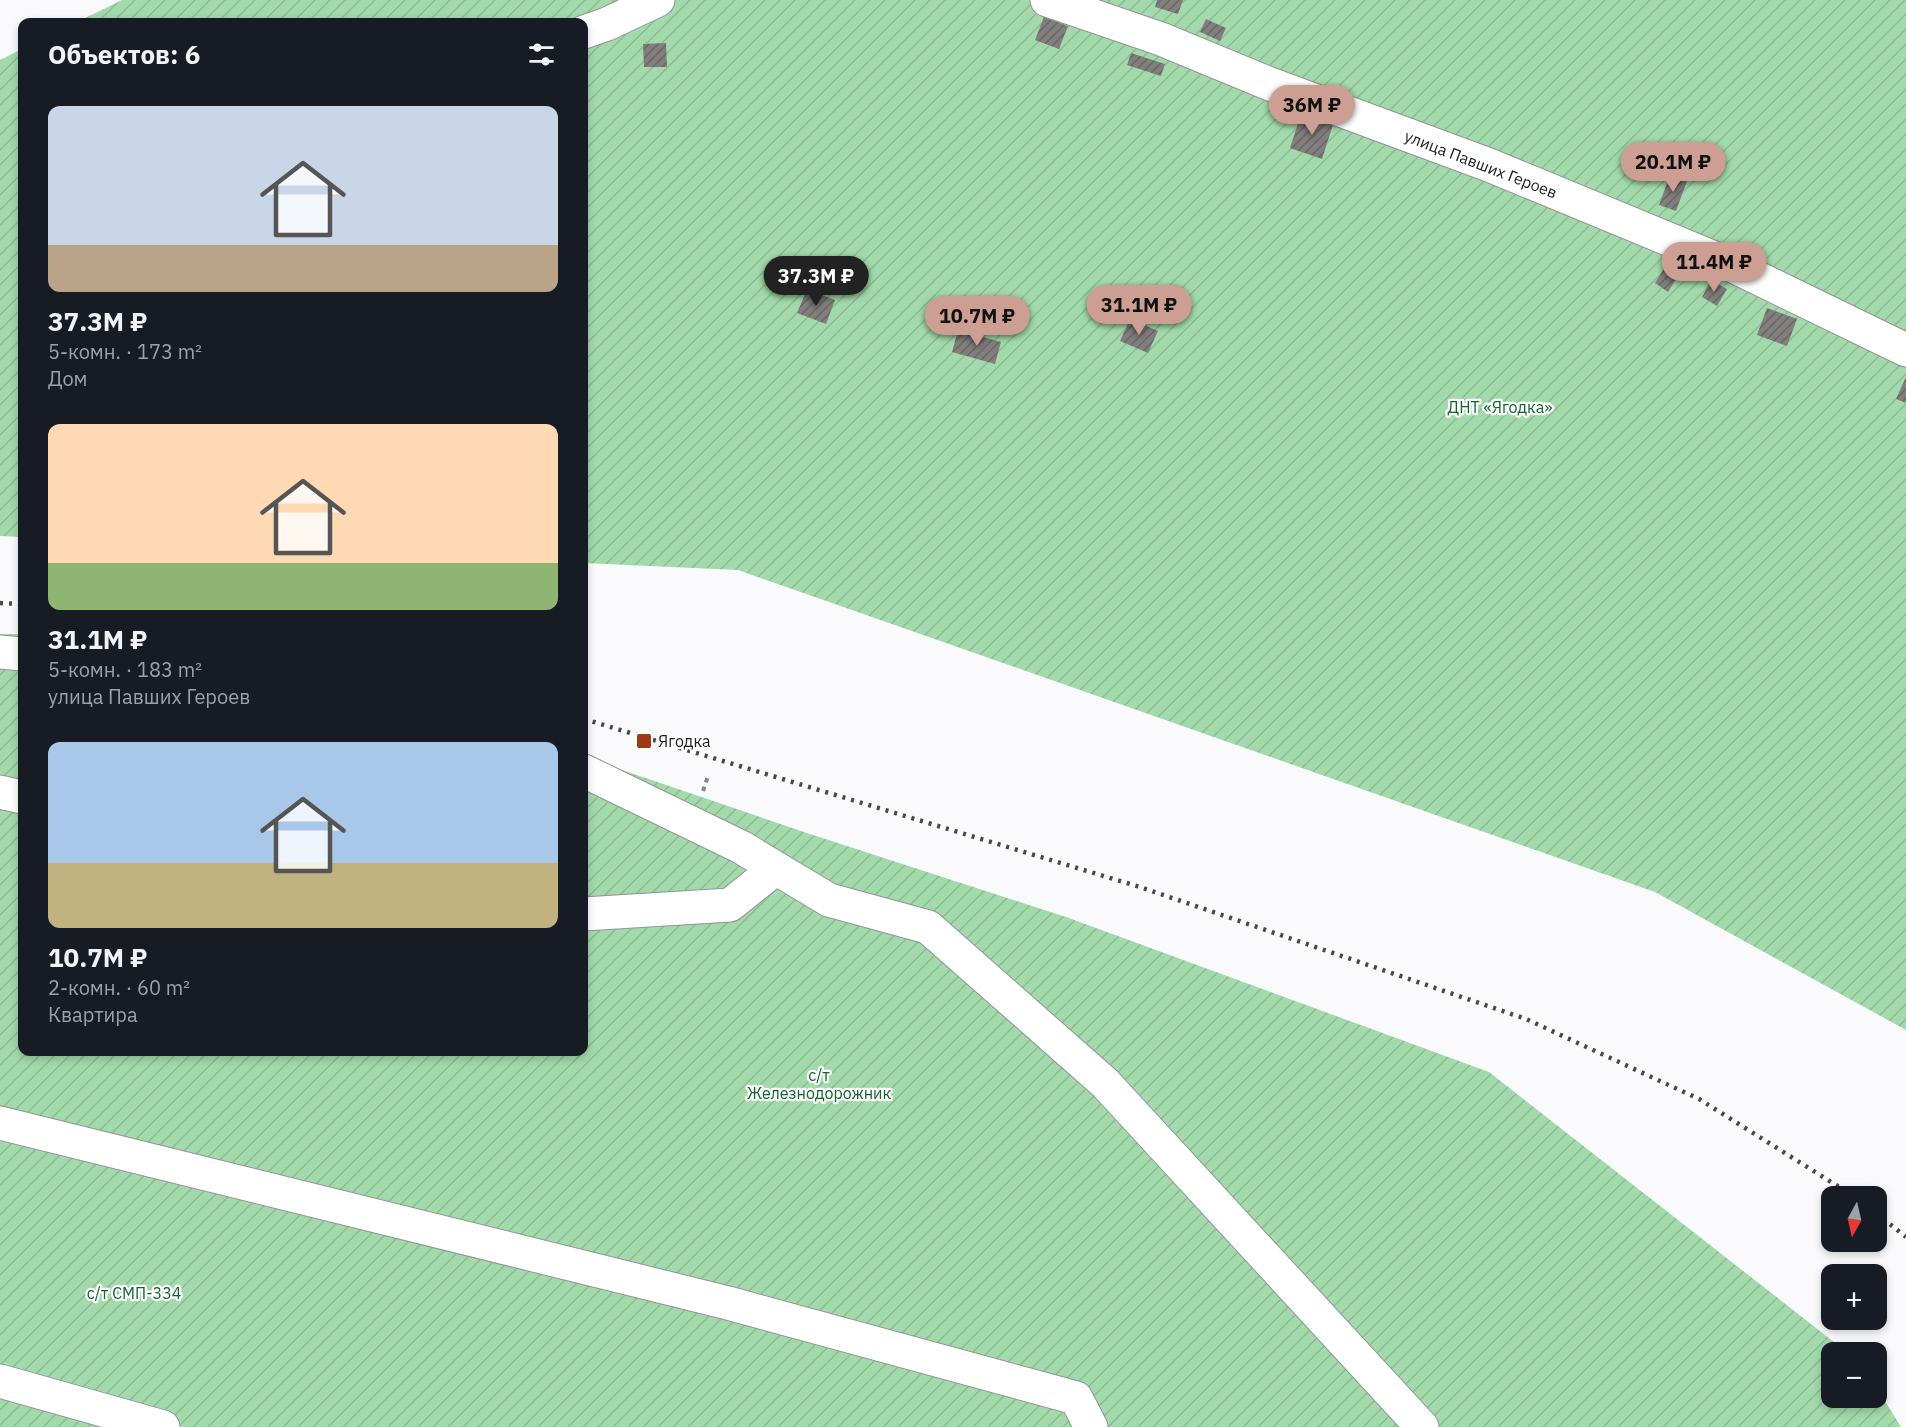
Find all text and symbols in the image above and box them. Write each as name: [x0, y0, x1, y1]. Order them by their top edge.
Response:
text: Объектов: 6: [48, 37, 200, 71]
icon: filters: [525, 38, 558, 71]
pin: 36M ₽: [1270, 85, 1354, 136]
text: 36M ₽: [1283, 91, 1341, 118]
street label: улица Павших Героев: [1402, 126, 1560, 202]
pin: 20.1M ₽: [1618, 142, 1728, 193]
icon: home: [249, 145, 357, 253]
text: 20.1M ₽: [1635, 148, 1711, 175]
pin: 11.4M ₽: [1659, 242, 1769, 293]
text: 11.4M ₽: [1676, 248, 1752, 275]
pin: 37.3M ₽: [761, 256, 871, 307]
text: 37.3M ₽: [778, 262, 854, 289]
pin: 31.1M ₽: [1084, 285, 1194, 336]
text: 31.1M ₽: [1101, 291, 1177, 318]
pin: 10.7M ₽: [922, 296, 1032, 347]
text: 10.7M ₽: [939, 302, 1015, 329]
text: 37.3M ₽: [48, 304, 147, 338]
text: 5-комн. · 173 m²: [48, 338, 202, 365]
text: Дом: [48, 365, 88, 392]
park label: ДНТ «Ягодка»: [1448, 397, 1552, 417]
icon: home: [249, 463, 357, 571]
text: 31.1M ₽: [48, 622, 147, 656]
text: 5-комн. · 183 m²: [48, 656, 202, 683]
text: улица Павших Героев: [48, 683, 250, 710]
place label: Ягодка: [658, 731, 711, 751]
marker: Ягодка: [635, 732, 653, 750]
icon: home: [249, 781, 357, 889]
text: 10.7M ₽: [48, 940, 147, 974]
text: 2-комн. · 60 m²: [48, 974, 190, 1001]
text: Квартира: [48, 1001, 138, 1028]
park label: с/т Железнодорожник: [747, 1065, 892, 1103]
north arrow: [1821, 1186, 1887, 1252]
map controls: [1821, 1186, 1887, 1408]
button: +: [1821, 1264, 1887, 1330]
park label: с/т СМП-334: [87, 1283, 181, 1303]
button: −: [1821, 1342, 1887, 1408]

